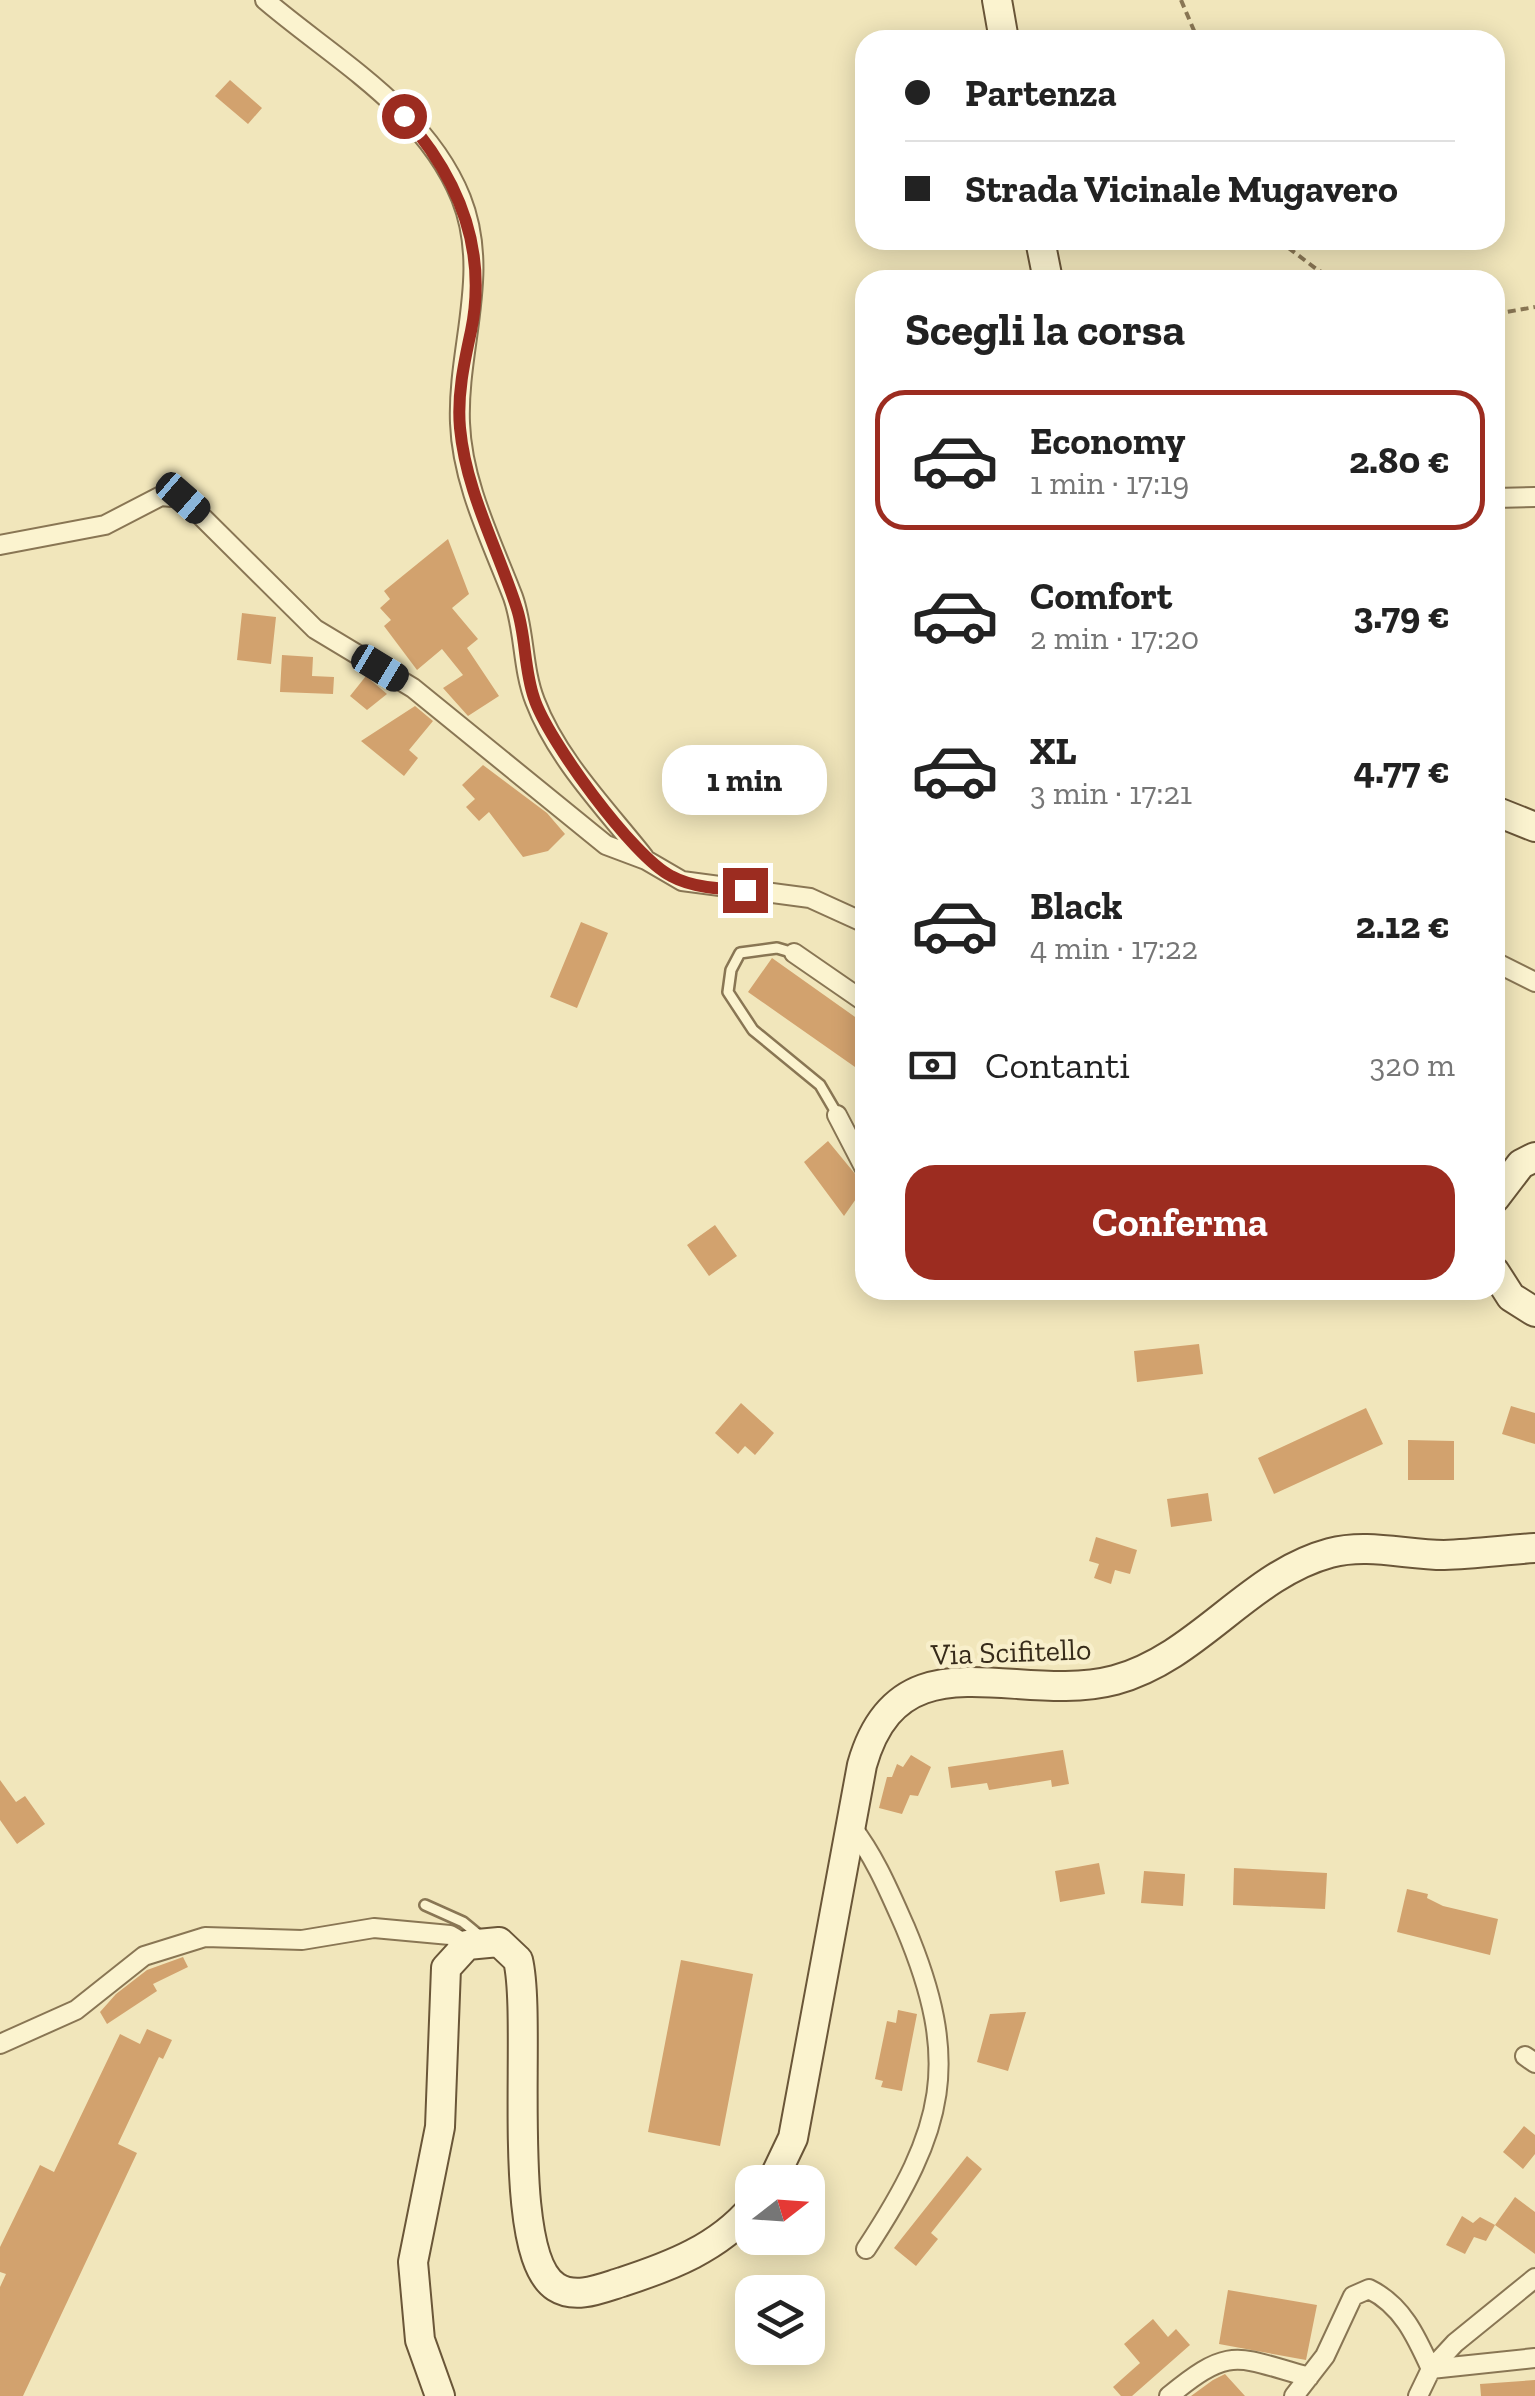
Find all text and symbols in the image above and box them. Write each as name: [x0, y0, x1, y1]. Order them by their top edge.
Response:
text: Partenza: [965, 70, 1117, 116]
route start: [382, 94, 427, 139]
text: Strada Vicinale Mugavero: [965, 166, 1398, 212]
text: Scegli la corsa: [905, 303, 1185, 357]
icon: car: [910, 415, 1000, 505]
text: Economy: [1030, 418, 1185, 464]
text: 2.80 €: [1349, 437, 1450, 483]
text: 1 min · 17:19: [1030, 464, 1189, 502]
car: [151, 467, 215, 529]
icon: car: [910, 570, 1000, 660]
text: Comfort: [1030, 573, 1172, 619]
text: 3.79 €: [1353, 592, 1450, 638]
text: 2 min · 17:20: [1030, 619, 1199, 657]
car: [347, 640, 413, 696]
icon: car: [910, 725, 1000, 815]
text: XL: [1030, 728, 1077, 774]
callout: 1 min: [662, 745, 828, 815]
text: 4.77 €: [1353, 747, 1450, 793]
text: 1 min: [707, 761, 782, 799]
text: 3 min · 17:21: [1030, 774, 1192, 812]
route end: [723, 868, 768, 913]
icon: car: [910, 880, 1000, 970]
text: Black: [1030, 883, 1123, 929]
text: 2.12 €: [1356, 902, 1450, 948]
text: 4 min · 17:22: [1030, 929, 1198, 967]
icon: cash: [905, 1038, 960, 1093]
text: Contanti: [985, 1042, 1130, 1088]
text: 320 m: [1370, 1046, 1455, 1084]
button: Conferma: [905, 1165, 1455, 1280]
street label: Via Scifitello: [929, 1631, 1092, 1673]
north arrow: [735, 2165, 825, 2255]
map controls: [735, 2165, 825, 2365]
button: layers: [735, 2275, 825, 2365]

